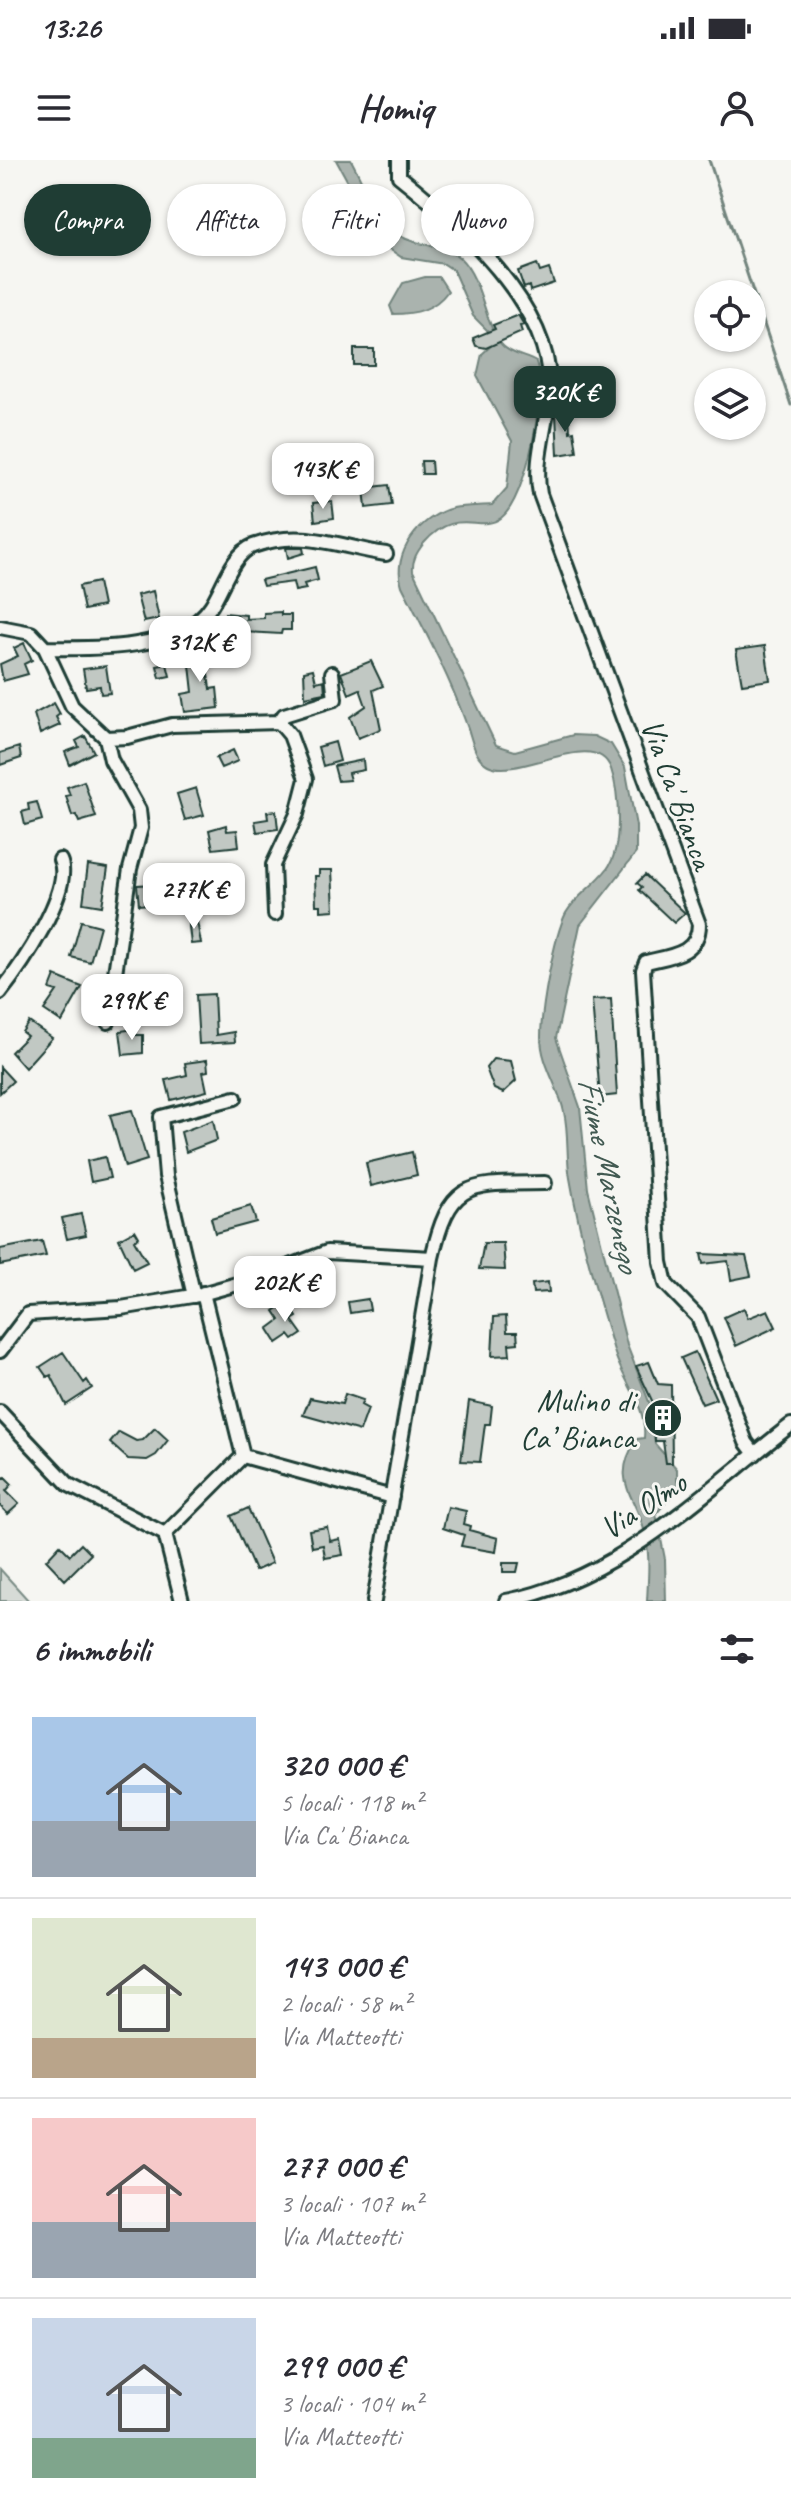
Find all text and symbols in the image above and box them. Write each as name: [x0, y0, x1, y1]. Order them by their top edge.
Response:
text: 13:26: [40, 9, 101, 47]
text: Homiq: [358, 85, 433, 131]
icon: menu: [32, 86, 76, 130]
icon: person: [715, 86, 759, 130]
chip: Compra: [24, 184, 151, 256]
chip: Affitta: [167, 184, 286, 256]
chip: Filtri: [302, 184, 405, 256]
chip: Nuovo: [421, 184, 534, 256]
map controls: [694, 280, 766, 440]
button: locate: [694, 280, 766, 352]
pin: 320K €: [500, 366, 630, 434]
button: layers: [694, 368, 766, 440]
text: 320K €: [532, 375, 598, 408]
pin: 143K €: [258, 443, 388, 511]
text: 143K €: [290, 452, 356, 485]
pin: 312K €: [135, 616, 265, 684]
text: 312K €: [167, 625, 233, 658]
street label: Via Ca' Bianca: [631, 713, 725, 878]
pin: 277K €: [129, 863, 259, 931]
text: 277K €: [161, 872, 227, 905]
pin: 299K €: [67, 974, 197, 1042]
text: 299K €: [99, 983, 165, 1016]
water label: Fiume Marzenego: [568, 1073, 652, 1280]
pin: 202K €: [220, 1256, 350, 1324]
text: 202K €: [252, 1265, 318, 1298]
place label: Mulino di Ca’ Bianca: [520, 1380, 639, 1458]
building icon: Mulino di Ca’ Bianca: [642, 1397, 684, 1439]
street label: Via Olmo: [592, 1461, 696, 1548]
icon: filters: [715, 1627, 759, 1671]
text: 6 immobili: [32, 1628, 150, 1671]
text: 320 000 €: [280, 1743, 404, 1786]
icon: home: [96, 1749, 192, 1845]
text: 5 locali · 118 m²: [280, 1786, 422, 1819]
text: Via Ca' Bianca: [280, 1819, 407, 1852]
text: 143 000 €: [280, 1944, 404, 1987]
icon: home: [96, 1950, 192, 2046]
text: 2 locali · 58 m²: [280, 1987, 410, 2020]
text: Via Matteotti: [280, 2020, 401, 2053]
text: 277 000 €: [280, 2144, 403, 2187]
icon: home: [96, 2150, 192, 2246]
text: 3 locali · 107 m²: [280, 2187, 422, 2220]
text: Via Matteotti: [280, 2220, 401, 2253]
text: 299 000 €: [280, 2344, 403, 2387]
icon: home: [96, 2350, 192, 2446]
text: 3 locali · 104 m²: [280, 2387, 422, 2420]
text: Via Matteotti: [280, 2420, 401, 2453]

